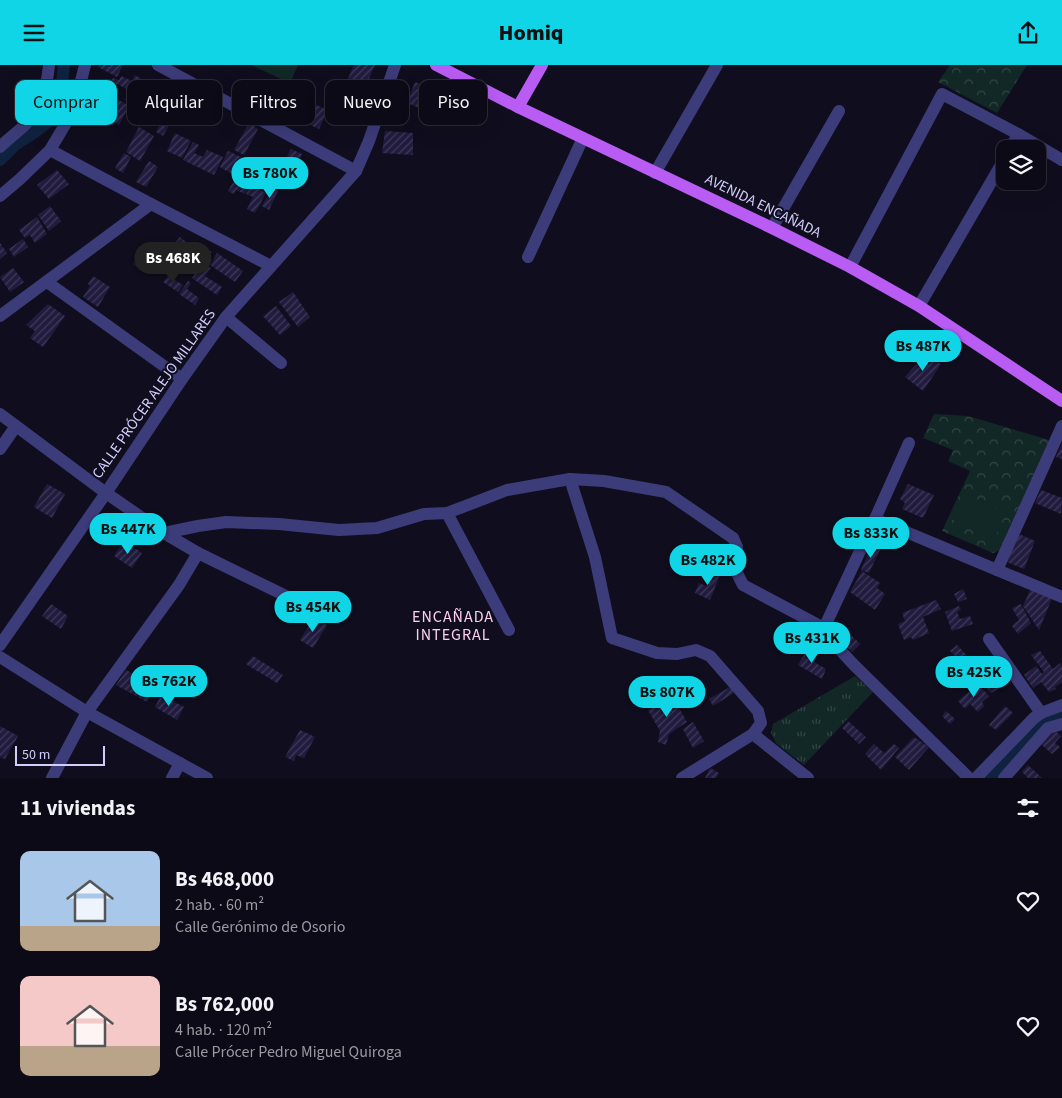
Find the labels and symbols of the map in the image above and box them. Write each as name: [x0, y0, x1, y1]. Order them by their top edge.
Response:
pin: Bs 780K: [224, 157, 316, 199]
street label: AVENIDA ENCAÑADA: [701, 169, 825, 244]
pin: Bs 468K: [127, 241, 219, 284]
street label: CALLE PRÓCER ALEJO MILLARES: [87, 305, 221, 483]
pin: Bs 487K: [877, 329, 969, 372]
pin: Bs 447K: [82, 513, 174, 555]
pin: Bs 833K: [825, 517, 917, 559]
pin: Bs 482K: [662, 543, 754, 586]
pin: Bs 454K: [267, 591, 359, 633]
district label: ENCAÑADA INTEGRAL: [412, 606, 494, 646]
pin: Bs 431K: [766, 621, 858, 664]
pin: Bs 425K: [928, 655, 1020, 698]
pin: Bs 762K: [123, 665, 215, 707]
pin: Bs 807K: [621, 675, 713, 718]
scale bar: [15, 743, 105, 766]

